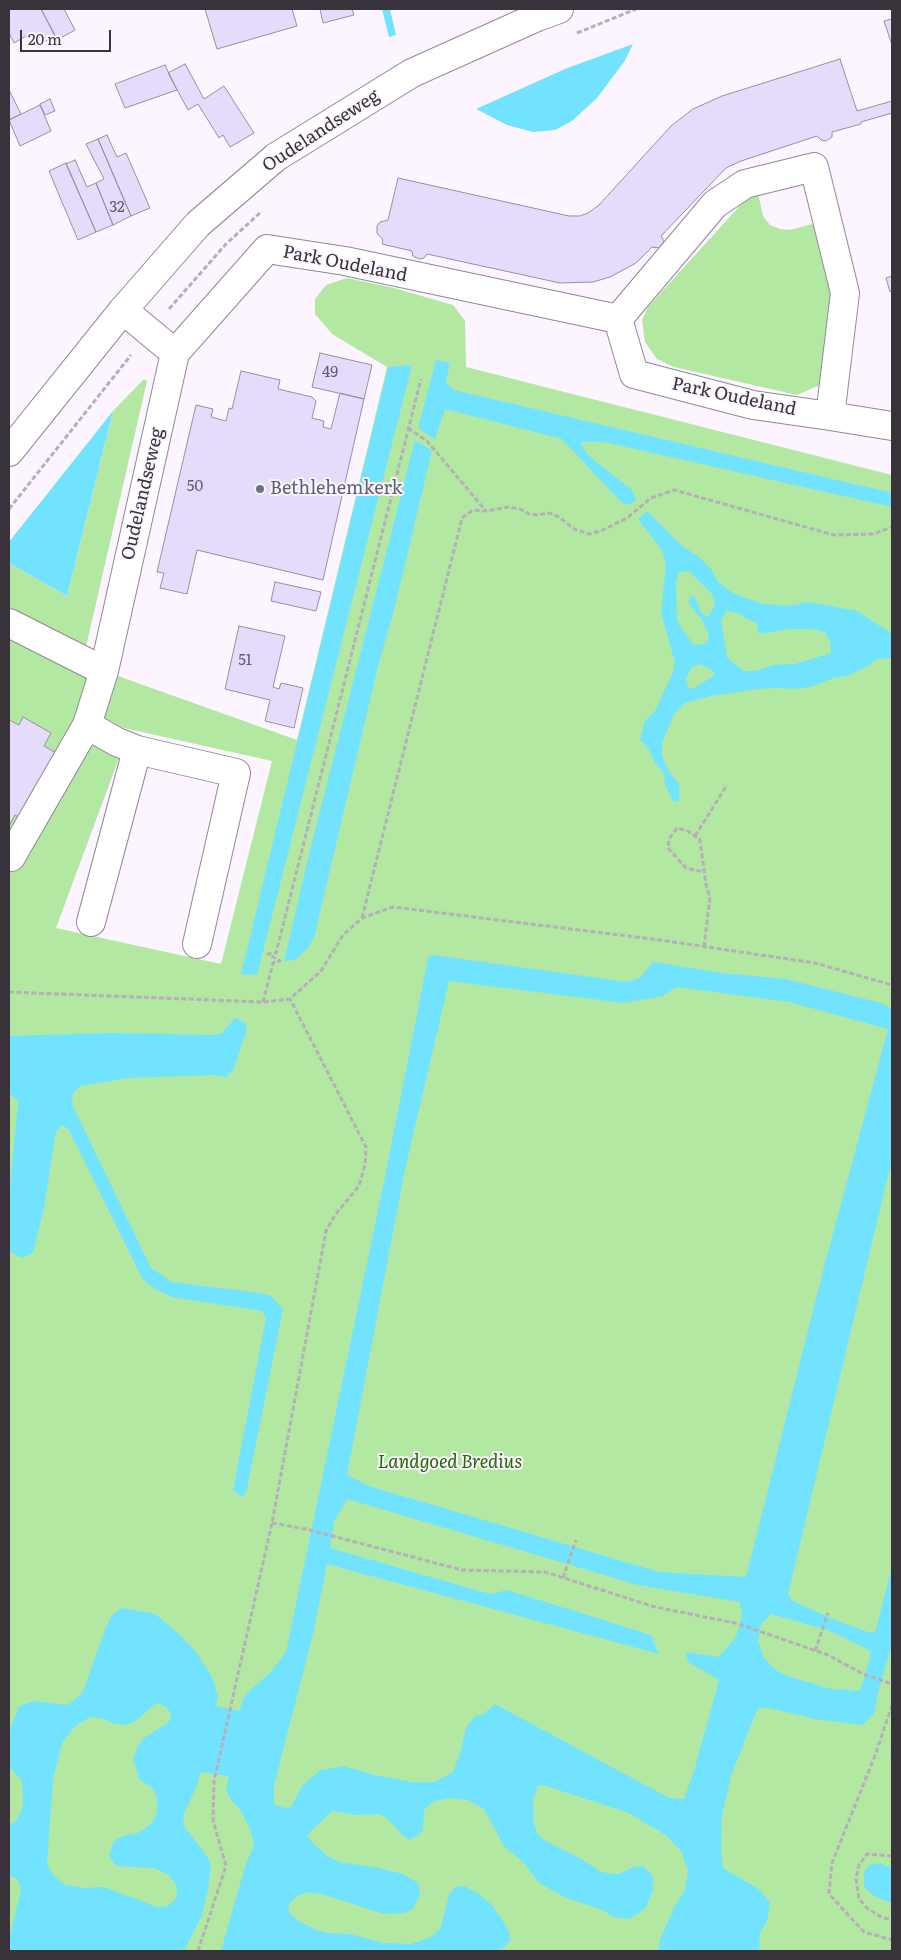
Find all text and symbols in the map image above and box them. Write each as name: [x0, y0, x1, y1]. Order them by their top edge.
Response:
scale bar: [22, 20, 114, 52]
text: 20 m: [28, 27, 62, 50]
street label: Oudelandseweg: [258, 85, 384, 177]
house number: 32: [109, 199, 125, 217]
street label: Park Oudeland: [281, 241, 409, 287]
house number: 49: [322, 364, 338, 382]
street label: Park Oudeland: [670, 373, 798, 421]
street label: Oudelandseweg: [117, 426, 169, 562]
house number: 50: [187, 478, 203, 496]
place label: Bethlehemkerk: [270, 478, 403, 500]
marker: Bethlehemkerk: [254, 483, 266, 495]
house number: 51: [238, 652, 252, 670]
park label: Landgoed Bredius: [378, 1452, 522, 1474]

